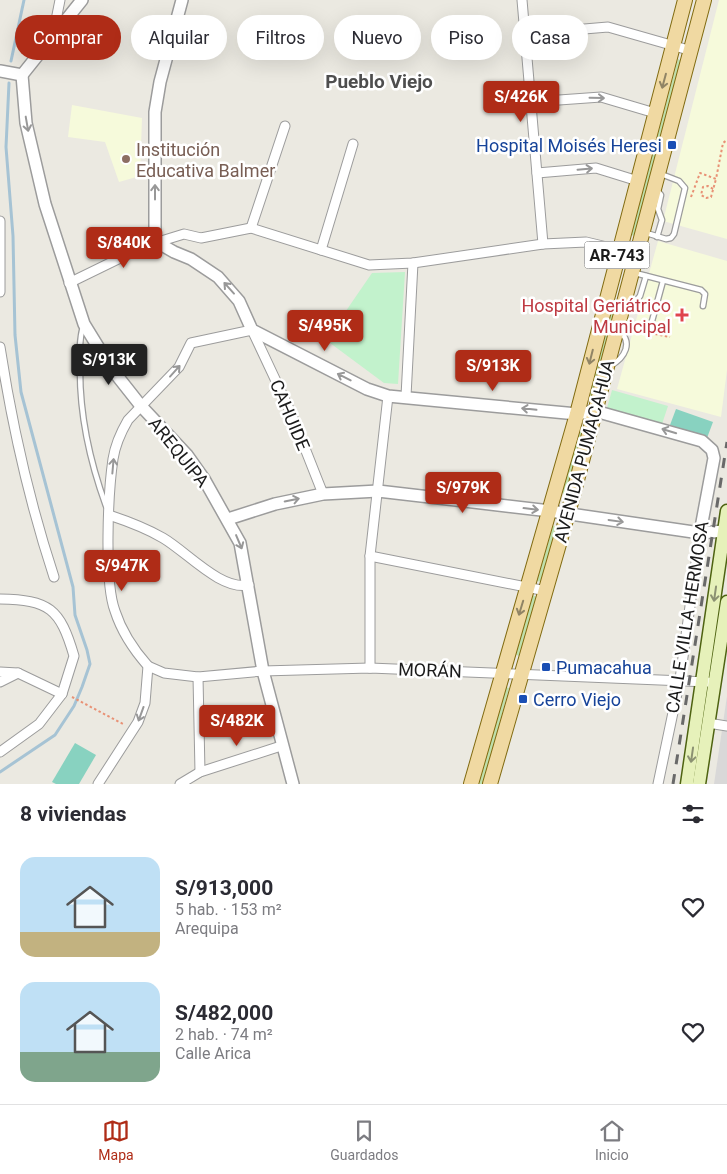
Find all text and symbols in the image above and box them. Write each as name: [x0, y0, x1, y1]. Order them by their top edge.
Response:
chip: Comprar: [15, 15, 121, 60]
chip: Alquilar: [131, 15, 227, 60]
chip: Filtros: [237, 15, 324, 60]
chip: Nuevo: [334, 15, 421, 60]
chip: Piso: [431, 15, 502, 60]
chip: Casa: [512, 15, 588, 60]
district label: Pueblo Viejo: [325, 70, 433, 93]
one-way arrow: [659, 73, 668, 89]
pin: S/426K: [480, 80, 562, 123]
text: S/426K: [494, 87, 548, 106]
one-way arrow: [588, 94, 604, 103]
one-way arrow: [22, 115, 32, 131]
place label: Hospital Moisés Heresi: [476, 135, 662, 156]
place label: Institución Educativa Balmer: [136, 139, 275, 181]
marker: Hospital Moisés Heresi: [666, 139, 678, 151]
marker: Institución Educativa Balmer: [120, 153, 132, 165]
one-way arrow: [577, 164, 593, 173]
one-way arrow: [150, 184, 160, 200]
pin: S/840K: [83, 226, 165, 269]
text: S/840K: [97, 233, 151, 252]
road number: AR-743: [584, 242, 650, 268]
one-way arrow: [223, 282, 235, 295]
place label: Hospital Geriátrico Municipal: [521, 295, 671, 337]
marker: Hospital Geriátrico Municipal: [675, 308, 689, 322]
pin: S/495K: [284, 310, 366, 352]
text: S/495K: [298, 316, 352, 335]
pin: S/913K: [68, 344, 150, 386]
one-way arrow: [586, 348, 596, 364]
text: S/913K: [82, 350, 136, 369]
pin: S/913K: [452, 350, 534, 392]
text: S/913K: [466, 356, 520, 375]
street label: AVENIDA PUMACAHUA: [549, 357, 619, 545]
one-way arrow: [169, 364, 180, 377]
one-way arrow: [337, 372, 352, 381]
street label: CAHUIDE: [266, 376, 314, 454]
one-way arrow: [521, 404, 537, 414]
street label: AREQUIPA: [144, 413, 214, 491]
one-way arrow: [661, 425, 677, 435]
one-way arrow: [108, 458, 118, 474]
pin: S/979K: [422, 472, 504, 514]
text: S/979K: [436, 478, 490, 497]
one-way arrow: [283, 495, 299, 505]
one-way arrow: [522, 504, 538, 514]
one-way arrow: [607, 516, 623, 526]
street label: CALLE VILLA HERMOSA: [661, 519, 713, 715]
one-way arrow: [235, 534, 244, 549]
pin: S/947K: [81, 550, 163, 592]
text: S/947K: [95, 556, 149, 575]
one-way arrow: [710, 586, 720, 602]
one-way arrow: [516, 600, 526, 616]
place label: Pumacahua: [556, 657, 652, 678]
street label: MORÁN: [398, 658, 462, 682]
marker: Pumacahua: [540, 661, 552, 673]
place label: Cerro Viejo: [533, 689, 621, 710]
marker: Cerro Viejo: [517, 693, 529, 705]
pin: S/482K: [196, 704, 278, 747]
one-way arrow: [136, 706, 145, 722]
text: S/482K: [210, 711, 264, 730]
one-way arrow: [686, 746, 696, 762]
icon: filters: [679, 800, 707, 828]
text: 8 viviendas: [20, 802, 127, 826]
text: S/913,000: [175, 876, 273, 900]
icon: home: [60, 877, 120, 937]
icon: heart: [679, 893, 707, 921]
text: 5 hab. · 153 m²: [175, 900, 282, 919]
text: Arequipa: [175, 919, 239, 938]
text: S/482,000: [175, 1001, 273, 1025]
icon: home: [60, 1002, 120, 1062]
icon: heart: [679, 1018, 707, 1046]
text: 2 hab. · 74 m²: [175, 1025, 273, 1044]
text: Calle Arica: [175, 1044, 251, 1063]
tab: Mapa: [98, 1117, 134, 1163]
tab: Guardados: [330, 1117, 398, 1163]
tab: Inicio: [595, 1117, 629, 1163]

